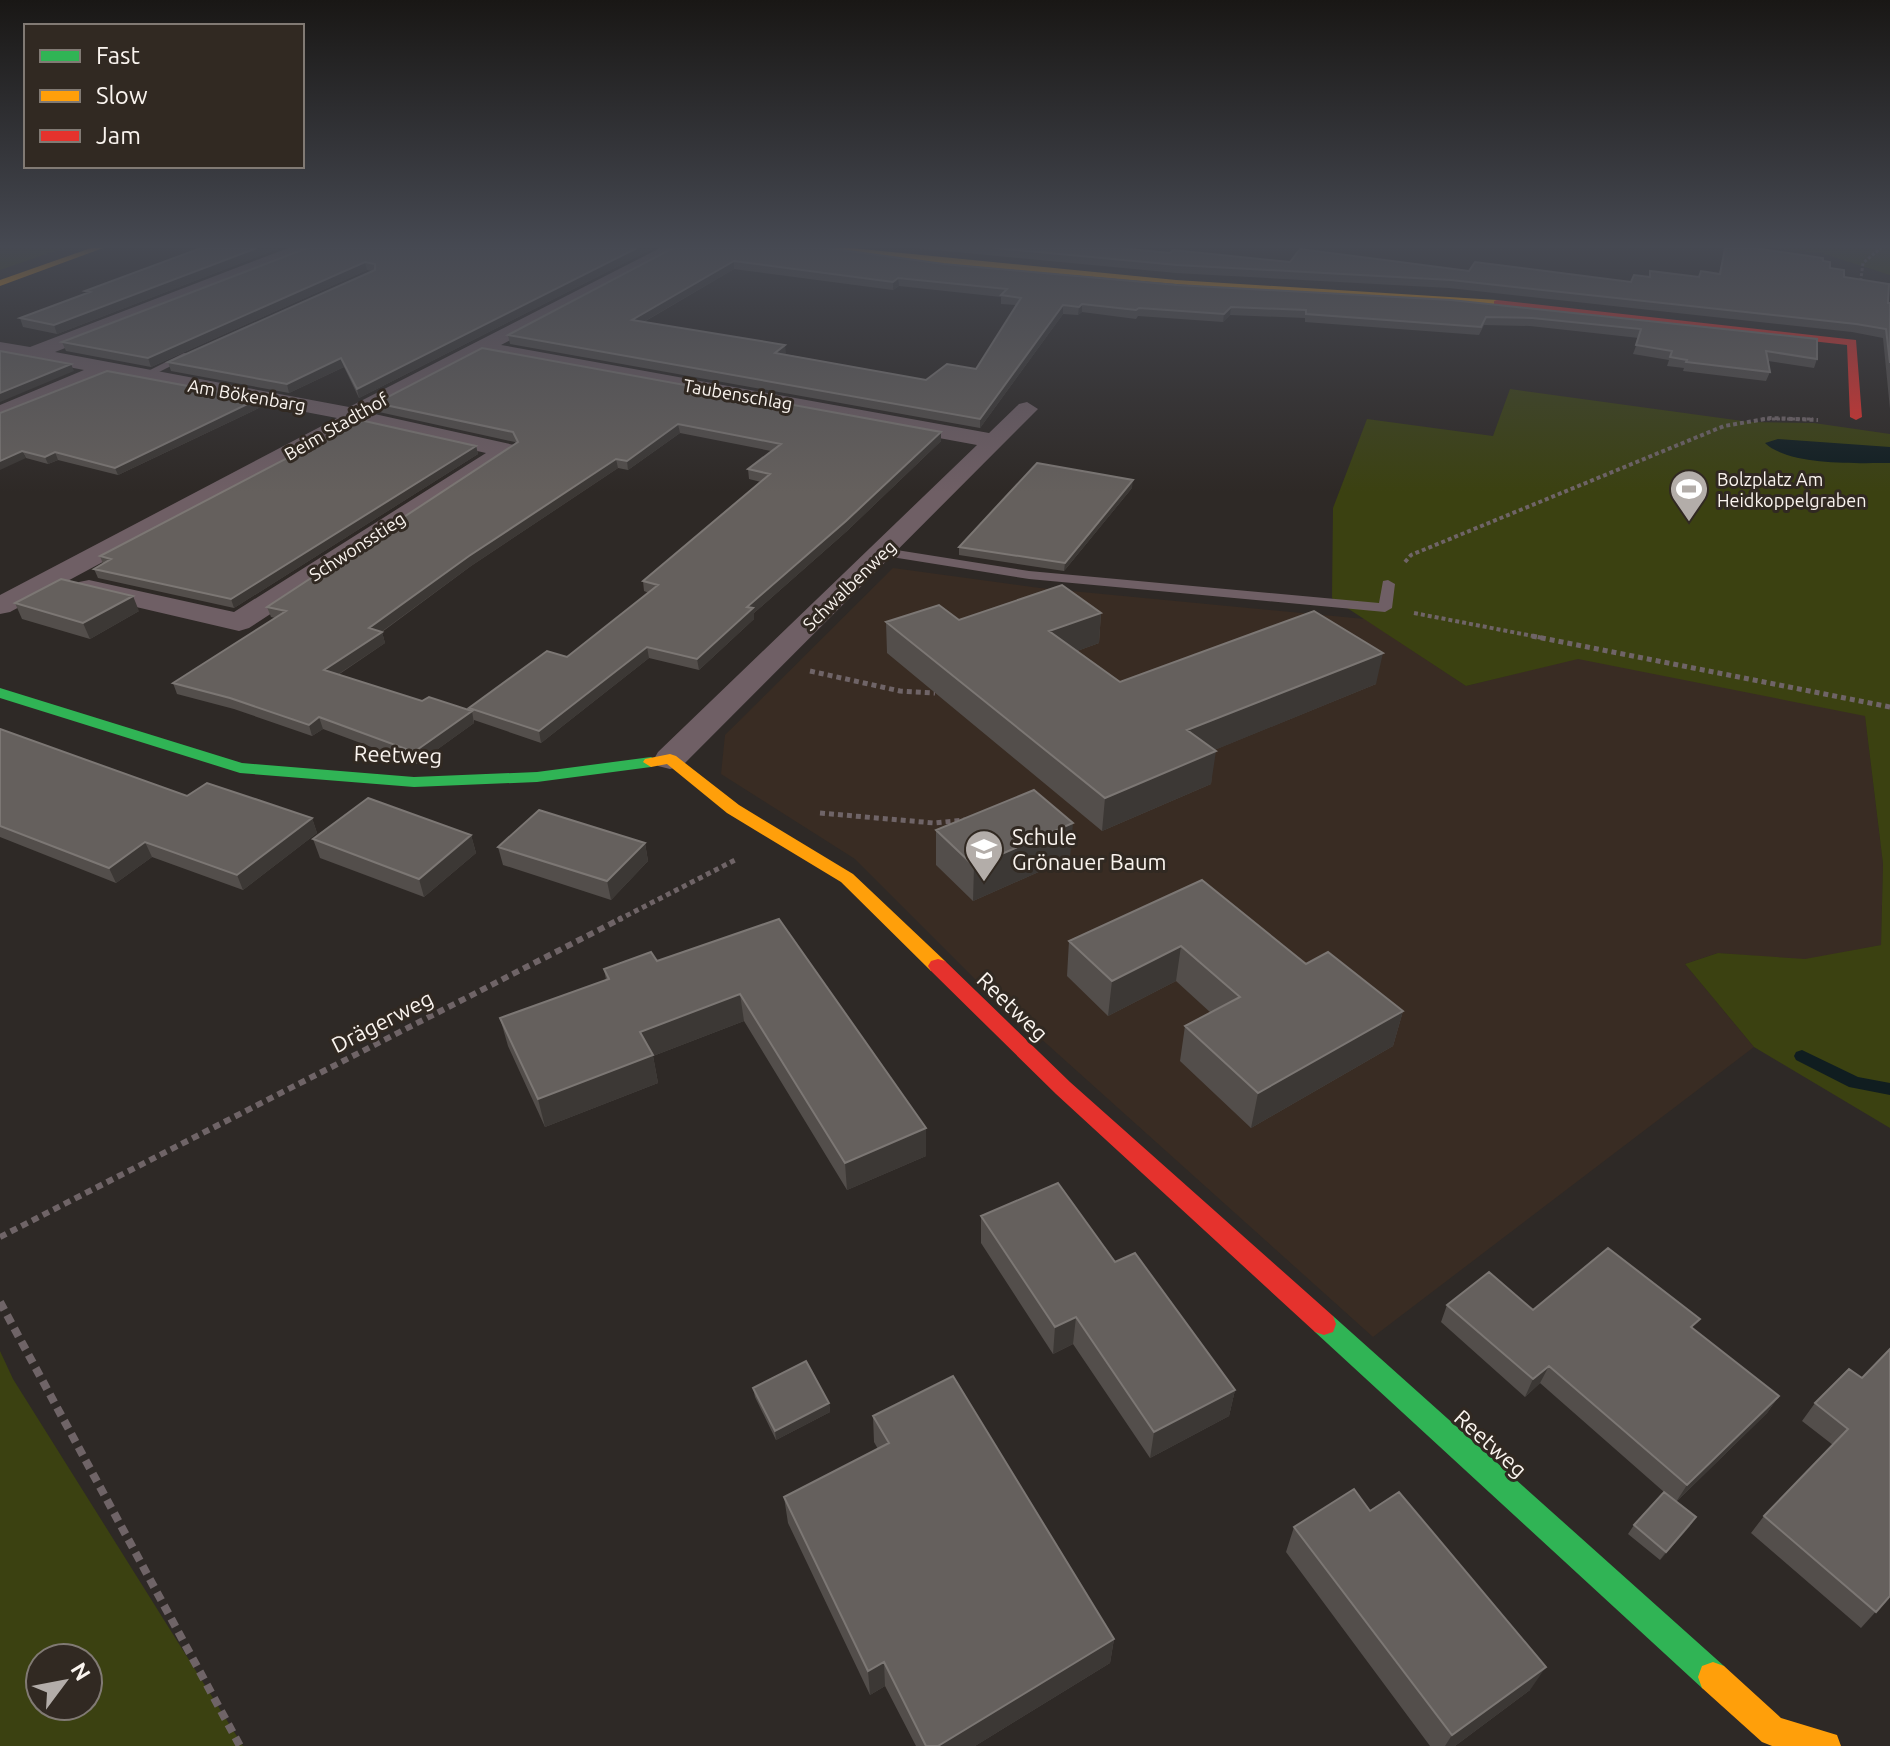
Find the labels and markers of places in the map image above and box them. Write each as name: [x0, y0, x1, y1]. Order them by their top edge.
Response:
sports icon: Bolzplatz Am Heidkoppelgraben: [1668, 468, 1710, 523]
place label: Bolzplatz Am Heidkoppelgraben: [1717, 469, 1867, 510]
place label: Schule Grönauer Baum: [1012, 824, 1167, 874]
school or university icon: Schule Grönauer Baum: [963, 828, 1005, 883]

